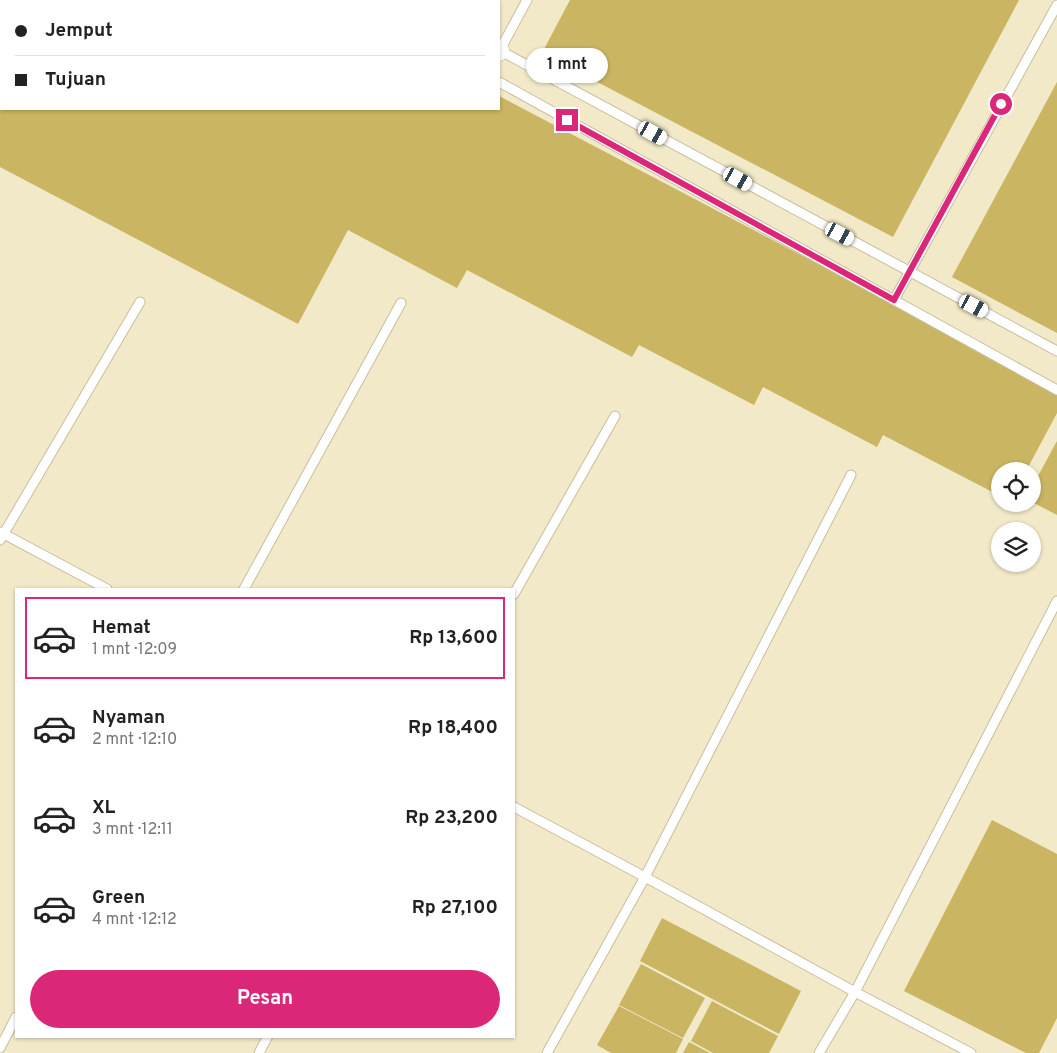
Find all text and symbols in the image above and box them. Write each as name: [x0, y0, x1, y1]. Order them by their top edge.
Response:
text: Jemput: [45, 19, 113, 43]
callout: 1 mnt: [526, 48, 608, 82]
text: 1 mnt: [547, 55, 587, 75]
text: Tujuan: [45, 68, 106, 92]
route start: [990, 93, 1012, 115]
route end: [556, 109, 578, 131]
car: [636, 119, 669, 147]
car: [721, 165, 754, 193]
car: [823, 220, 856, 248]
car: [957, 292, 990, 320]
map controls: [991, 462, 1041, 572]
button: locate: [991, 462, 1041, 512]
button: layers: [991, 522, 1041, 572]
icon: car: [32, 616, 77, 661]
text: Hemat: [92, 616, 151, 640]
text: Rp 13,600: [409, 626, 498, 650]
text: 1 mnt · 12:09: [92, 640, 177, 660]
icon: car: [32, 706, 77, 751]
text: Nyaman: [92, 706, 165, 730]
text: Rp 18,400: [408, 716, 498, 740]
text: 2 mnt · 12:10: [92, 730, 177, 750]
icon: car: [32, 796, 77, 841]
text: XL: [92, 796, 115, 820]
text: Rp 23,200: [405, 806, 498, 830]
text: 3 mnt · 12:11: [92, 820, 173, 840]
icon: car: [32, 886, 77, 931]
text: Green: [92, 886, 145, 910]
text: Rp 27,100: [412, 896, 498, 920]
text: 4 mnt · 12:12: [92, 910, 177, 930]
button: Pesan: [30, 970, 500, 1028]

